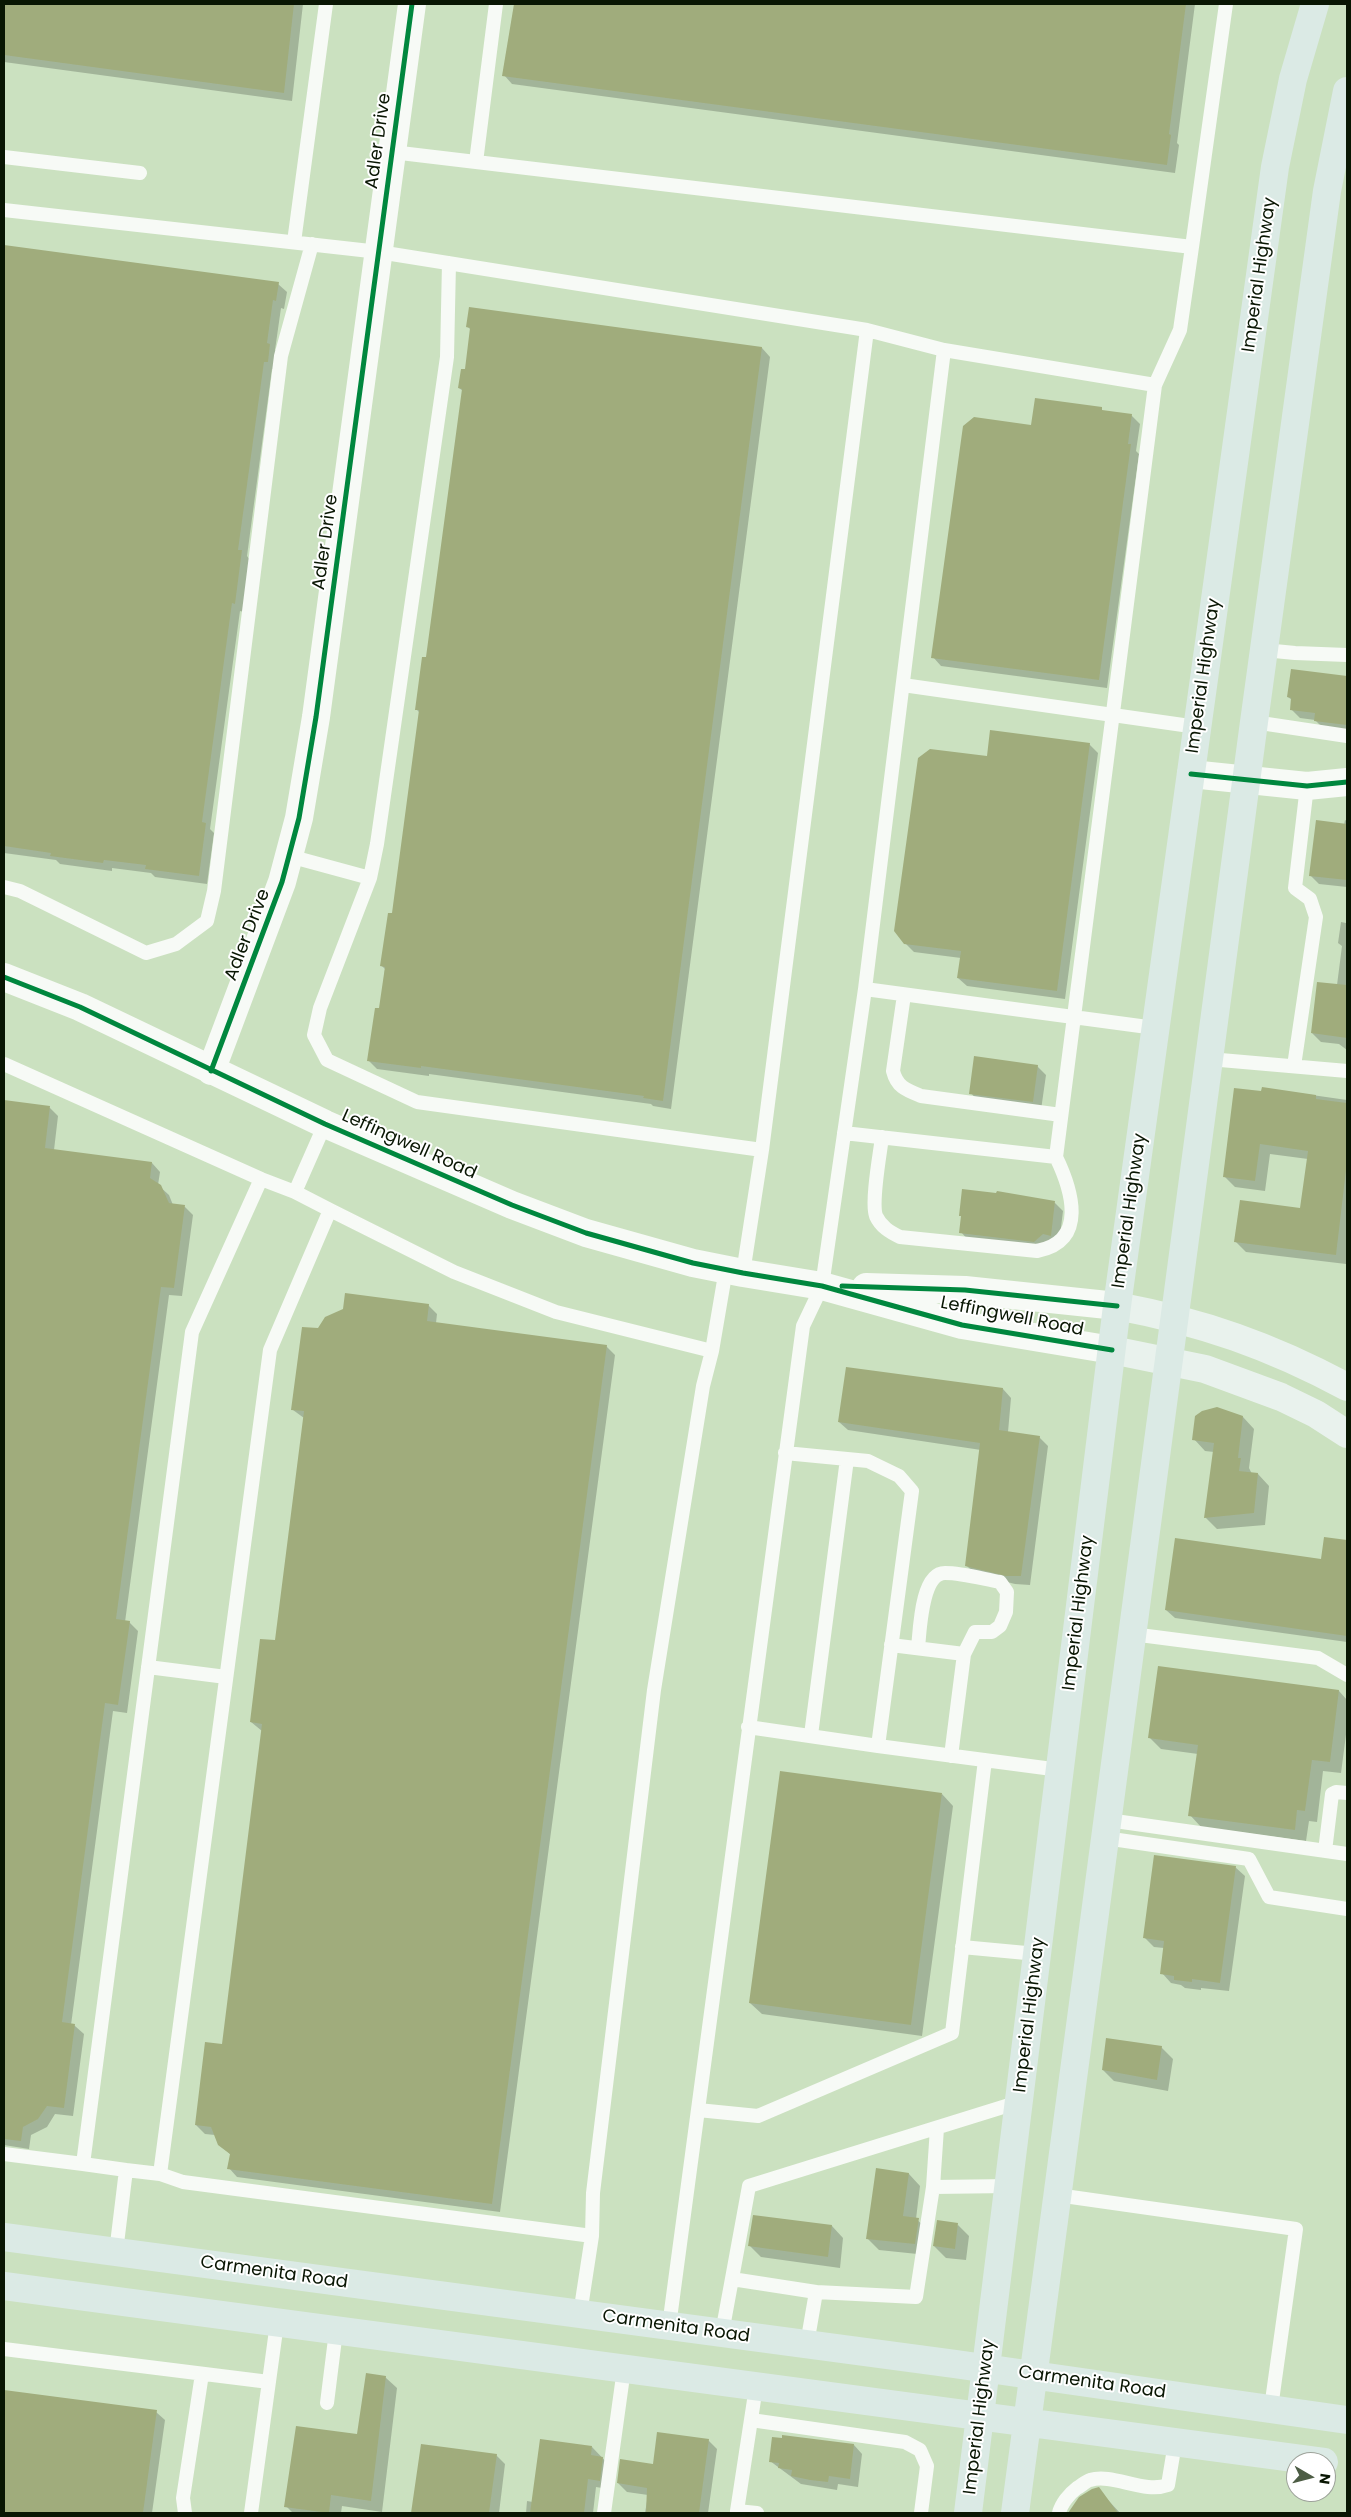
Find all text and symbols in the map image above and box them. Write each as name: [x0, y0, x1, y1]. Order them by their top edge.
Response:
street label: Adler Drive: [362, 92, 396, 190]
street label: Imperial Highway: [1238, 196, 1282, 354]
street label: Adler Drive: [309, 493, 343, 591]
street label: Imperial Highway: [1182, 597, 1226, 755]
street label: Adler Drive: [221, 886, 275, 984]
street label: Leffingwell Road: [338, 1106, 480, 1184]
street label: Imperial Highway: [1108, 1132, 1152, 1290]
street label: Leffingwell Road: [939, 1293, 1085, 1341]
street label: Imperial Highway: [1059, 1534, 1099, 1692]
street label: Imperial Highway: [1010, 1936, 1050, 2094]
street label: Carmenita Road: [199, 2252, 349, 2294]
street label: Carmenita Road: [601, 2306, 751, 2348]
street label: Imperial Highway: [960, 2338, 1000, 2496]
street label: Carmenita Road: [1017, 2362, 1167, 2404]
north arrow: [1286, 2452, 1336, 2502]
text: N: [1314, 2472, 1335, 2486]

